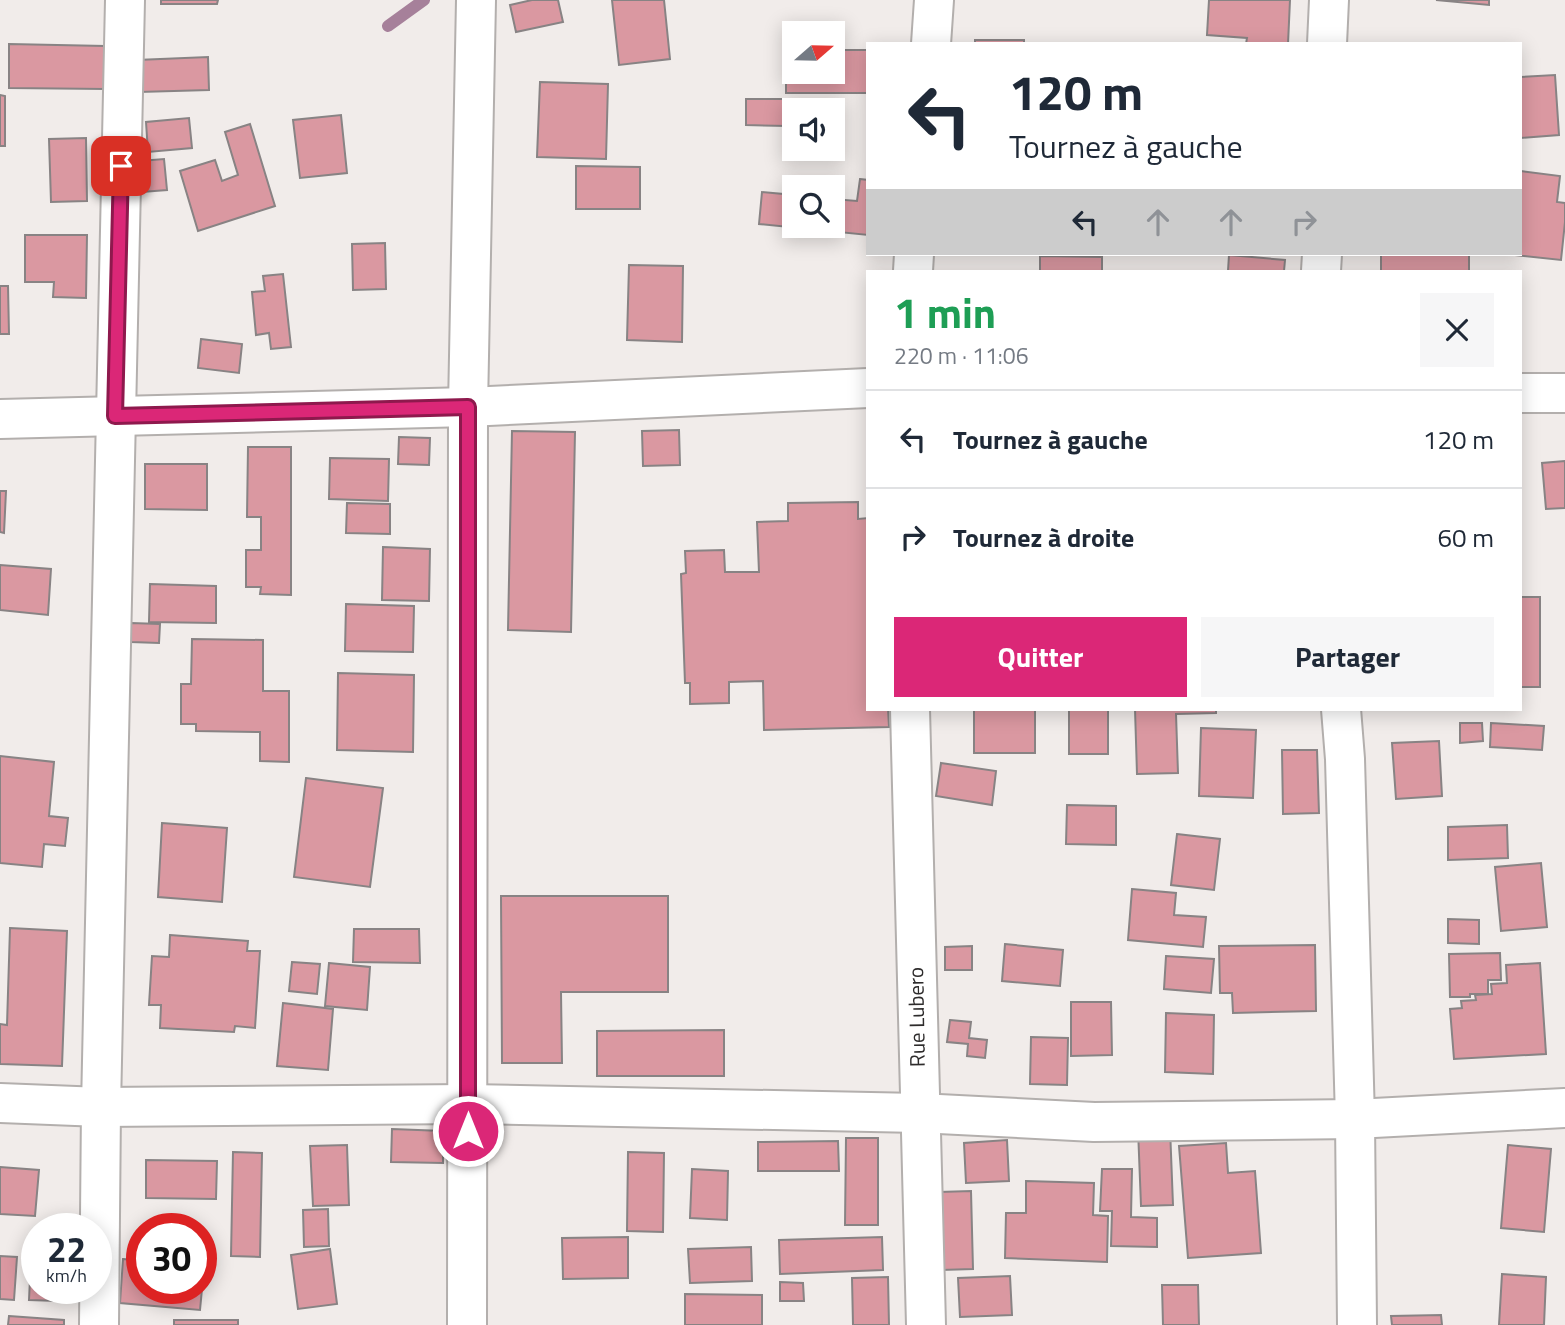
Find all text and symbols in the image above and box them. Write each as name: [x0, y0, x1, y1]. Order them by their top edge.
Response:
north arrow: [782, 21, 845, 84]
map controls: [782, 21, 845, 238]
text: 120 m: [1009, 54, 1143, 129]
icon: left: [894, 70, 985, 161]
button: sound: [782, 98, 845, 161]
text: Tournez à gauche: [1009, 122, 1243, 170]
pin: [91, 136, 151, 196]
icon: arrive: [102, 147, 140, 185]
button: search: [782, 175, 845, 238]
icon: left: [1066, 203, 1104, 241]
icon: ahead: [1139, 203, 1177, 241]
icon: ahead: [1212, 203, 1250, 241]
icon: right: [1285, 203, 1323, 241]
text: 1 min: [894, 280, 996, 344]
button: close: [1420, 293, 1494, 367]
text: 220 m · 11:06: [894, 338, 1029, 373]
icon: left: [894, 420, 932, 458]
text: Tournez à gauche: [953, 420, 1148, 459]
text: 120 m: [1423, 420, 1494, 459]
icon: right: [894, 518, 932, 556]
text: Tournez à droite: [953, 518, 1134, 557]
text: 60 m: [1437, 518, 1494, 557]
button: Quitter: [894, 617, 1187, 697]
button: Partager: [1201, 617, 1494, 697]
street label: Rue Lubero: [899, 967, 933, 1067]
position arrow: [431, 1094, 505, 1168]
speed limit sign: 30: [126, 1213, 217, 1304]
text: 22: [47, 1222, 86, 1276]
text: km/h: [46, 1262, 87, 1289]

